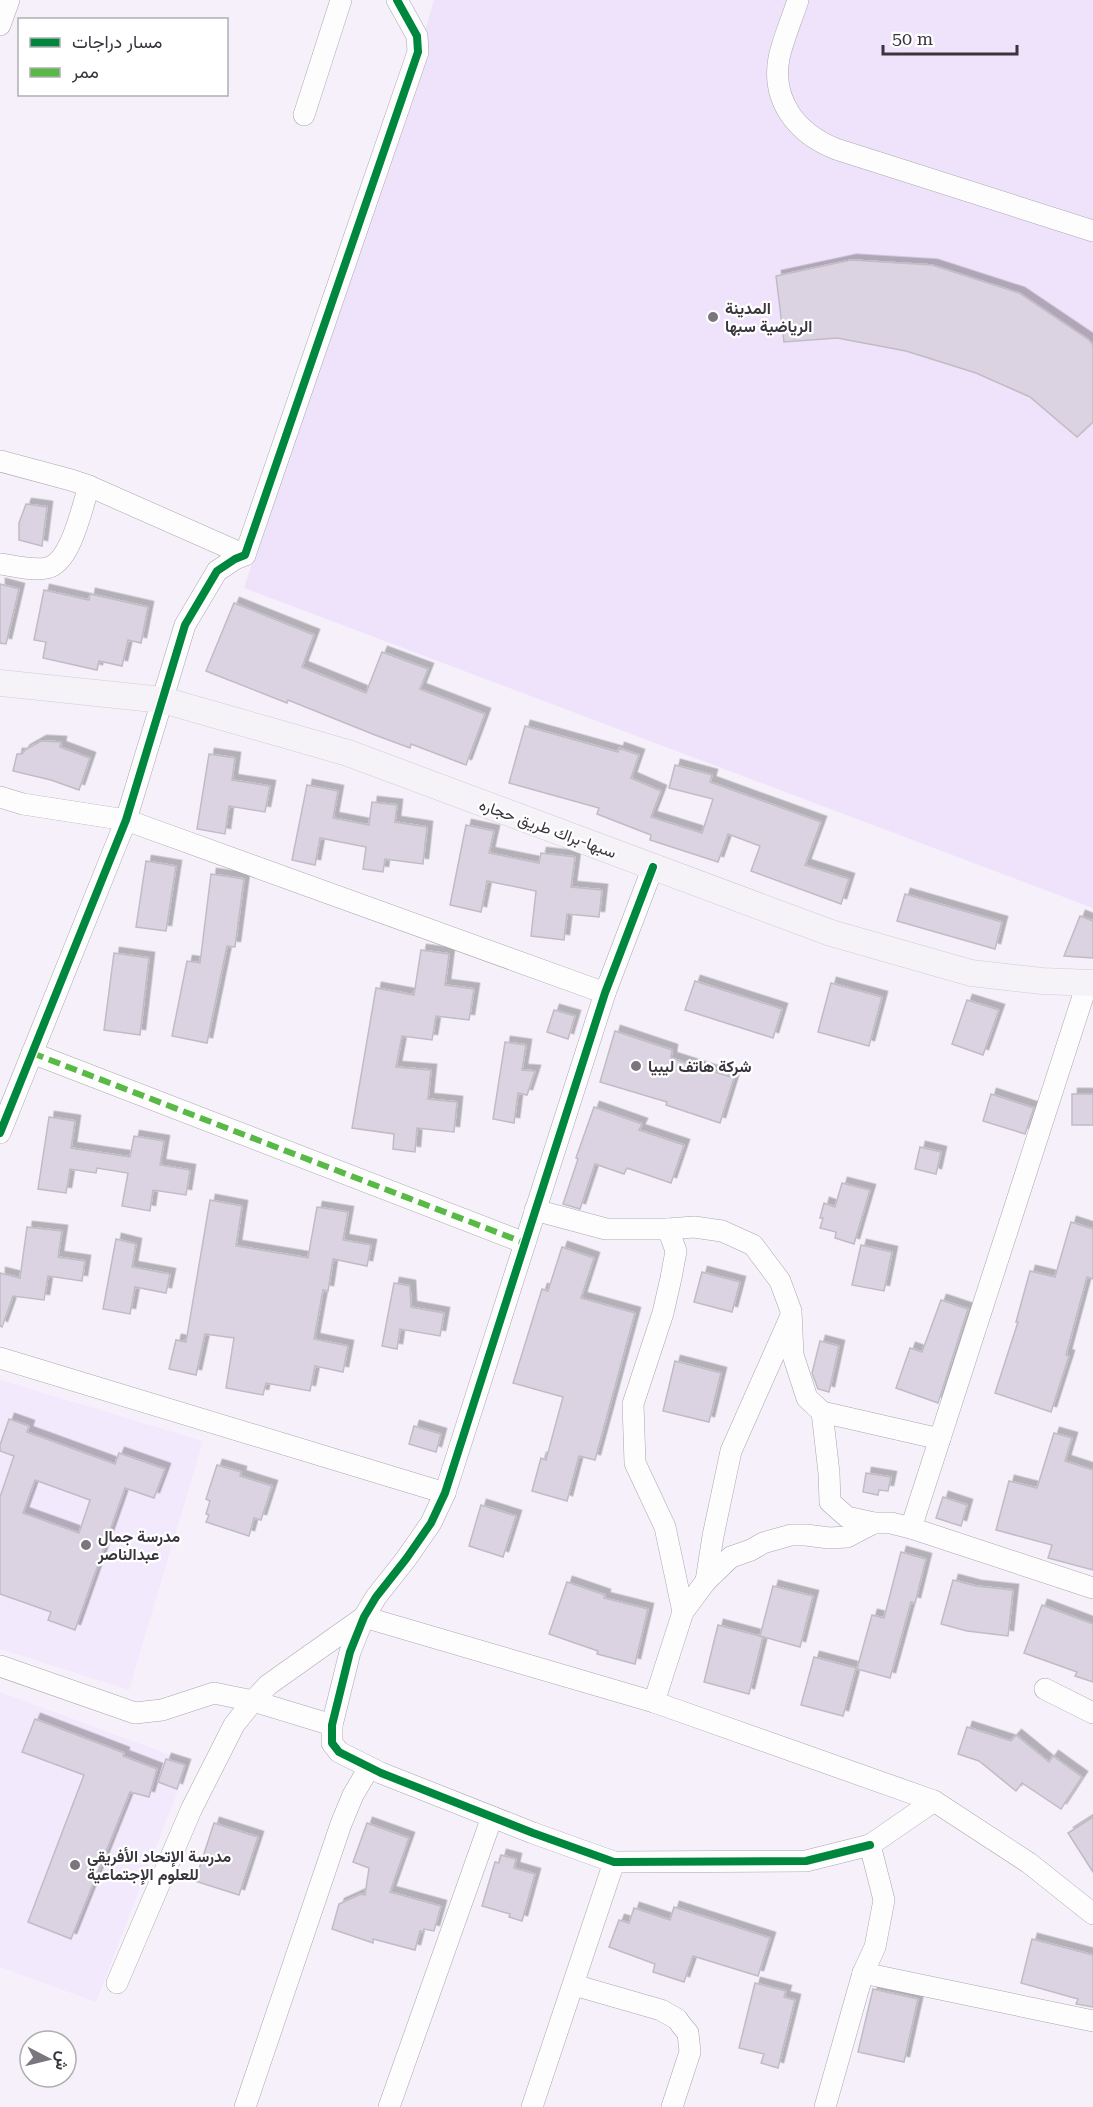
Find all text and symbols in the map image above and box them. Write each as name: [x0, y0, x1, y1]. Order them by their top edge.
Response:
legend: [18, 18, 228, 96]
scale bar: [883, 18, 1016, 56]
text: 50 m: [892, 28, 933, 49]
text: مسار دراجات: [72, 31, 162, 53]
text: ممر: [71, 61, 99, 83]
place label: المدينة الرياضية سبها: [725, 299, 812, 337]
marker: المدينة الرياضية سبها: [706, 310, 720, 324]
street label: سبها-براك طريق حجاره: [476, 795, 619, 863]
place label: شركة هاتف ليبيا: [648, 1057, 752, 1077]
marker: شركة هاتف ليبيا: [629, 1059, 643, 1073]
place label: مدرسة جمال عبدالناصر: [97, 1527, 181, 1565]
marker: مدرسة جمال عبدالناصر: [79, 1538, 93, 1552]
place label: مدرسة الإتحاد الأفريقي للعلوم الإجتماعية: [87, 1847, 232, 1885]
marker: مدرسة الإتحاد الأفريقي للعلوم الإجتماعية: [68, 1858, 82, 1872]
north arrow: [18, 2029, 78, 2089]
text: ش: [52, 2050, 73, 2071]

